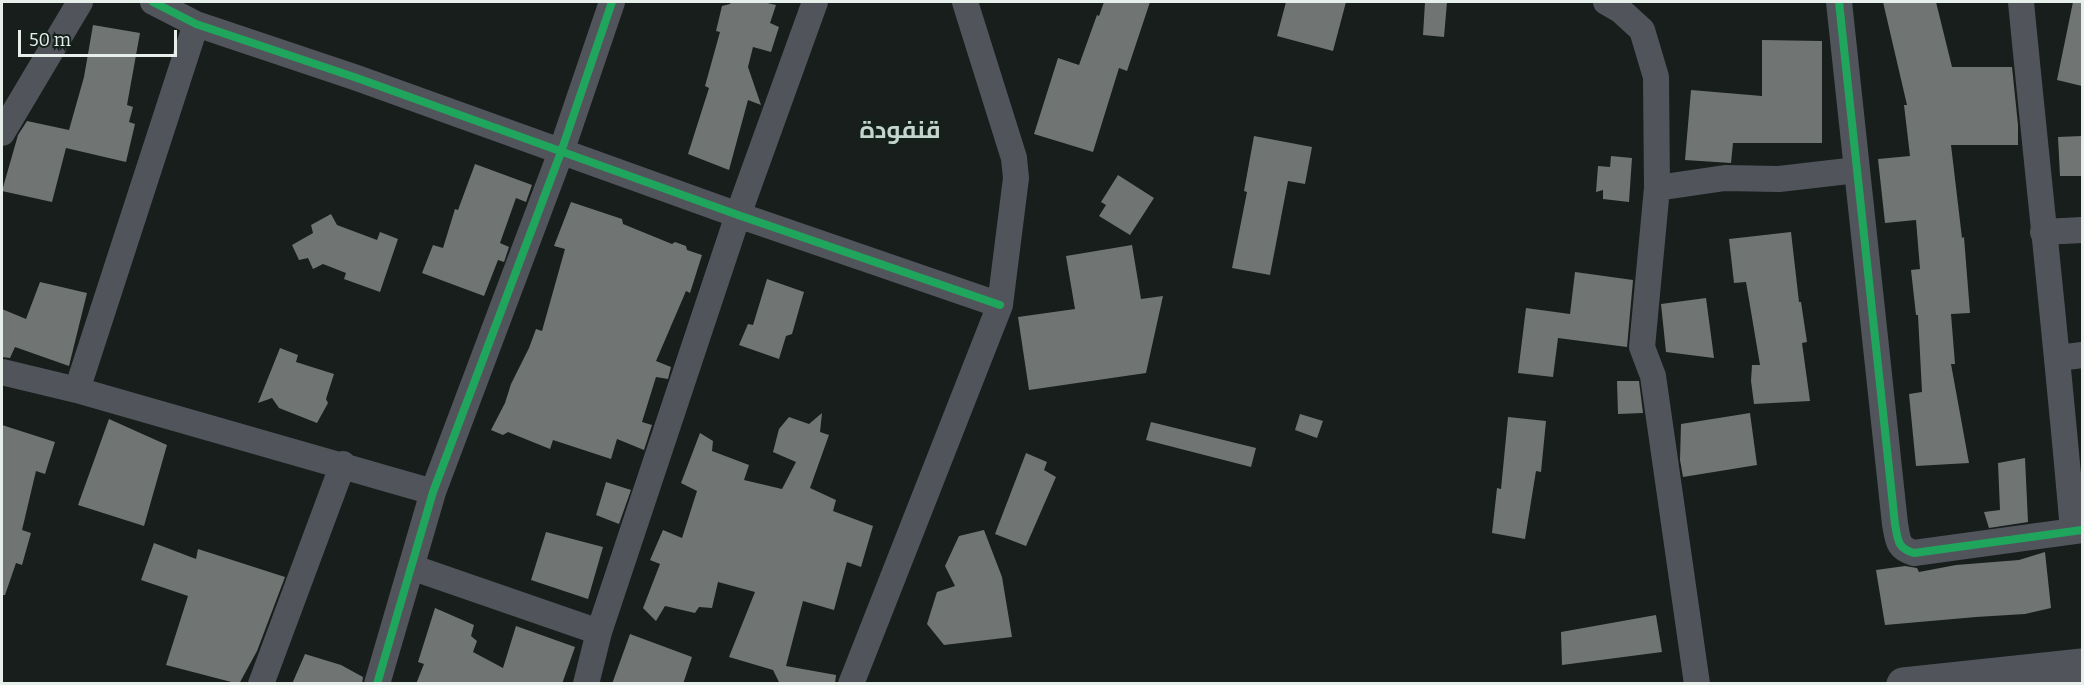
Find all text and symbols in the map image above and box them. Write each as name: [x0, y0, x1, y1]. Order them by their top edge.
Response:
scale bar: [21, 18, 180, 56]
text: 50 m: [29, 29, 71, 51]
district label: قنفودة: [859, 117, 941, 145]

